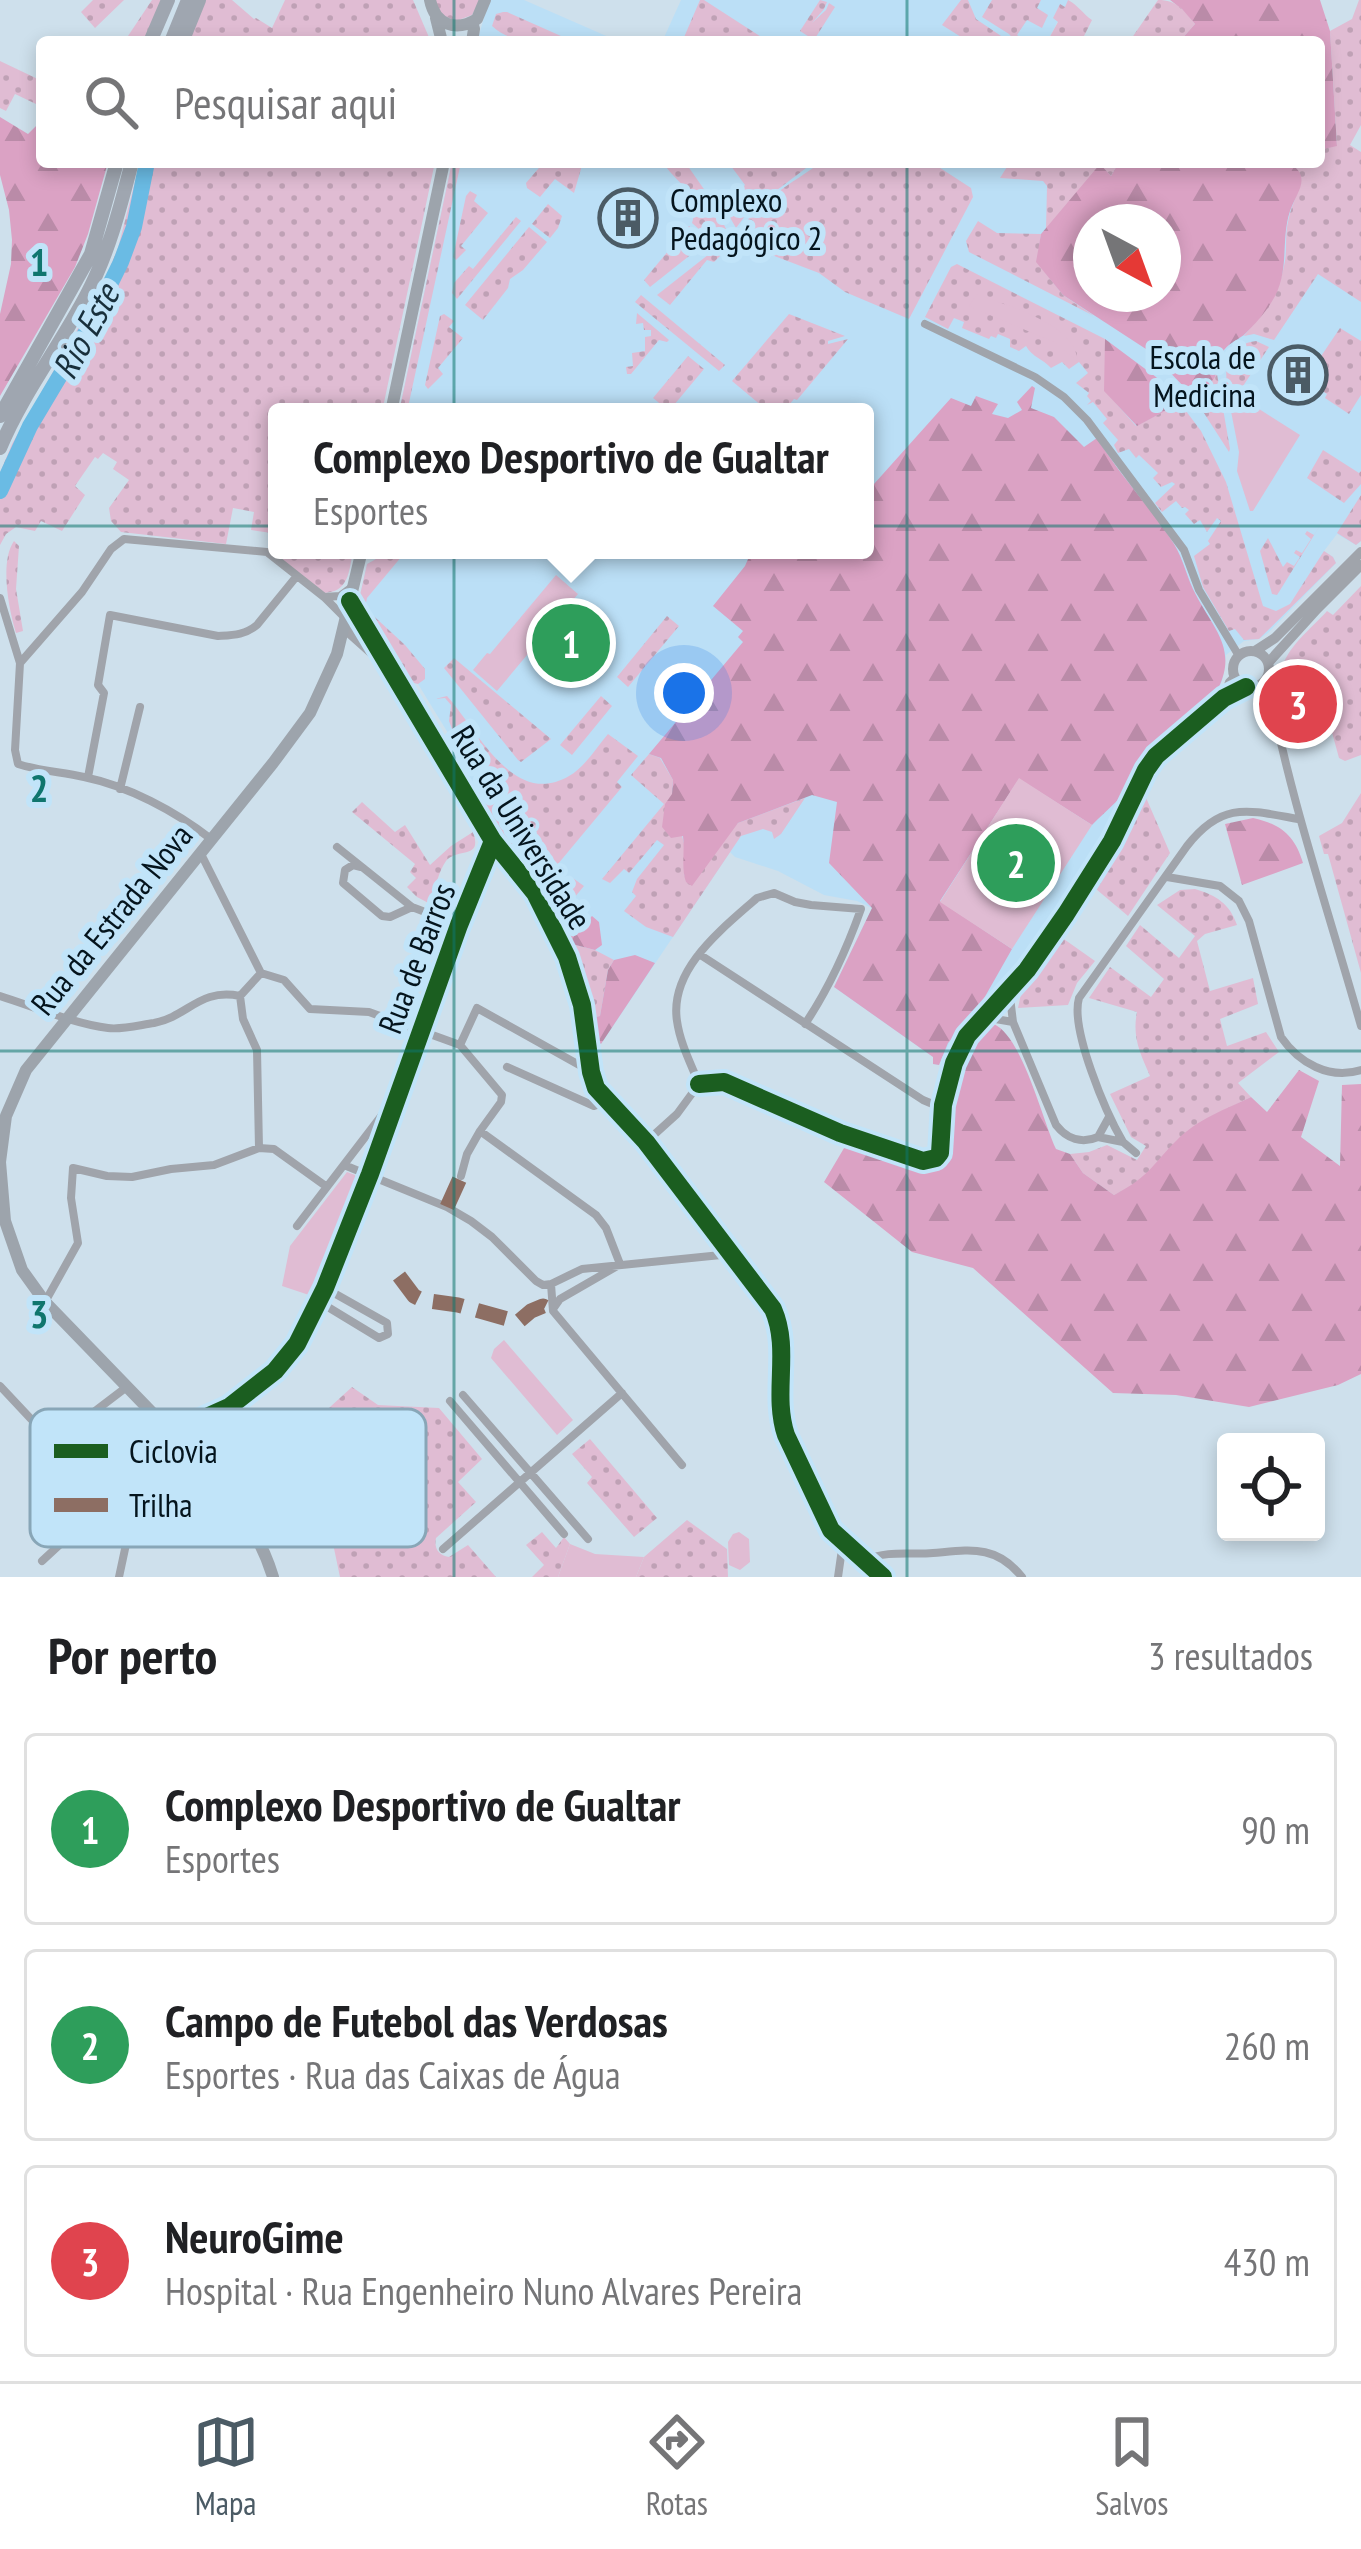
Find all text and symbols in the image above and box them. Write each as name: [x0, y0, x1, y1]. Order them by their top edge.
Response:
search box: [36, 36, 1325, 168]
icon: search: [78, 69, 144, 135]
text: Pesquisar aqui: [174, 73, 397, 131]
place label: Complexo Pedagógico 2: [670, 178, 822, 259]
building icon: Complexo Pedagógico 2: [597, 187, 659, 249]
north arrow: [1073, 204, 1181, 312]
text: 1: [30, 236, 48, 287]
water label: Rio Este: [41, 274, 130, 386]
place label: Escola de Medicina: [1149, 335, 1256, 416]
building icon: Escola de Medicina: [1267, 344, 1329, 406]
popup: [268, 403, 874, 559]
text: Complexo Desportivo de Gualtar: [313, 427, 829, 485]
text: Esportes: [313, 485, 428, 536]
pin: 1: [532, 598, 610, 688]
pin: 3: [1259, 659, 1337, 749]
your location: [654, 663, 714, 723]
street label: Rua da Universidade: [442, 717, 602, 937]
text: 2: [30, 762, 48, 813]
street label: Rua da Estrada Nova: [21, 815, 201, 1023]
pin: 2: [977, 818, 1055, 908]
street label: Rua de Barros: [368, 877, 464, 1039]
text: 3: [30, 1288, 48, 1339]
legend: [30, 1409, 426, 1547]
text: Ciclovia: [129, 1429, 218, 1472]
map controls: [1217, 1433, 1325, 1541]
button: locate: [1217, 1433, 1325, 1541]
text: Trilha: [129, 1483, 193, 1526]
text: Por perto: [48, 1622, 217, 1688]
text: 3 resultados: [1148, 1630, 1313, 1681]
text: Complexo Desportivo de Gualtar: [165, 1775, 681, 1833]
text: 1: [81, 1804, 99, 1855]
text: 90 m: [1241, 1804, 1310, 1855]
text: Esportes: [165, 1833, 280, 1884]
text: Campo de Futebol das Verdosas: [165, 1991, 668, 2049]
text: 2: [81, 2020, 99, 2071]
text: 260 m: [1224, 2020, 1310, 2071]
text: Esportes · Rua das Caixas de Água: [165, 2049, 620, 2100]
text: NeuroGime: [165, 2207, 344, 2265]
text: 3: [81, 2236, 99, 2287]
text: 430 m: [1224, 2236, 1310, 2287]
text: Hospital · Rua Engenheiro Nuno Alvares Pereira: [165, 2265, 802, 2316]
tab: Mapa: [193, 2409, 259, 2524]
tab: Rotas: [644, 2409, 710, 2524]
tab: Salvos: [1095, 2409, 1168, 2524]

